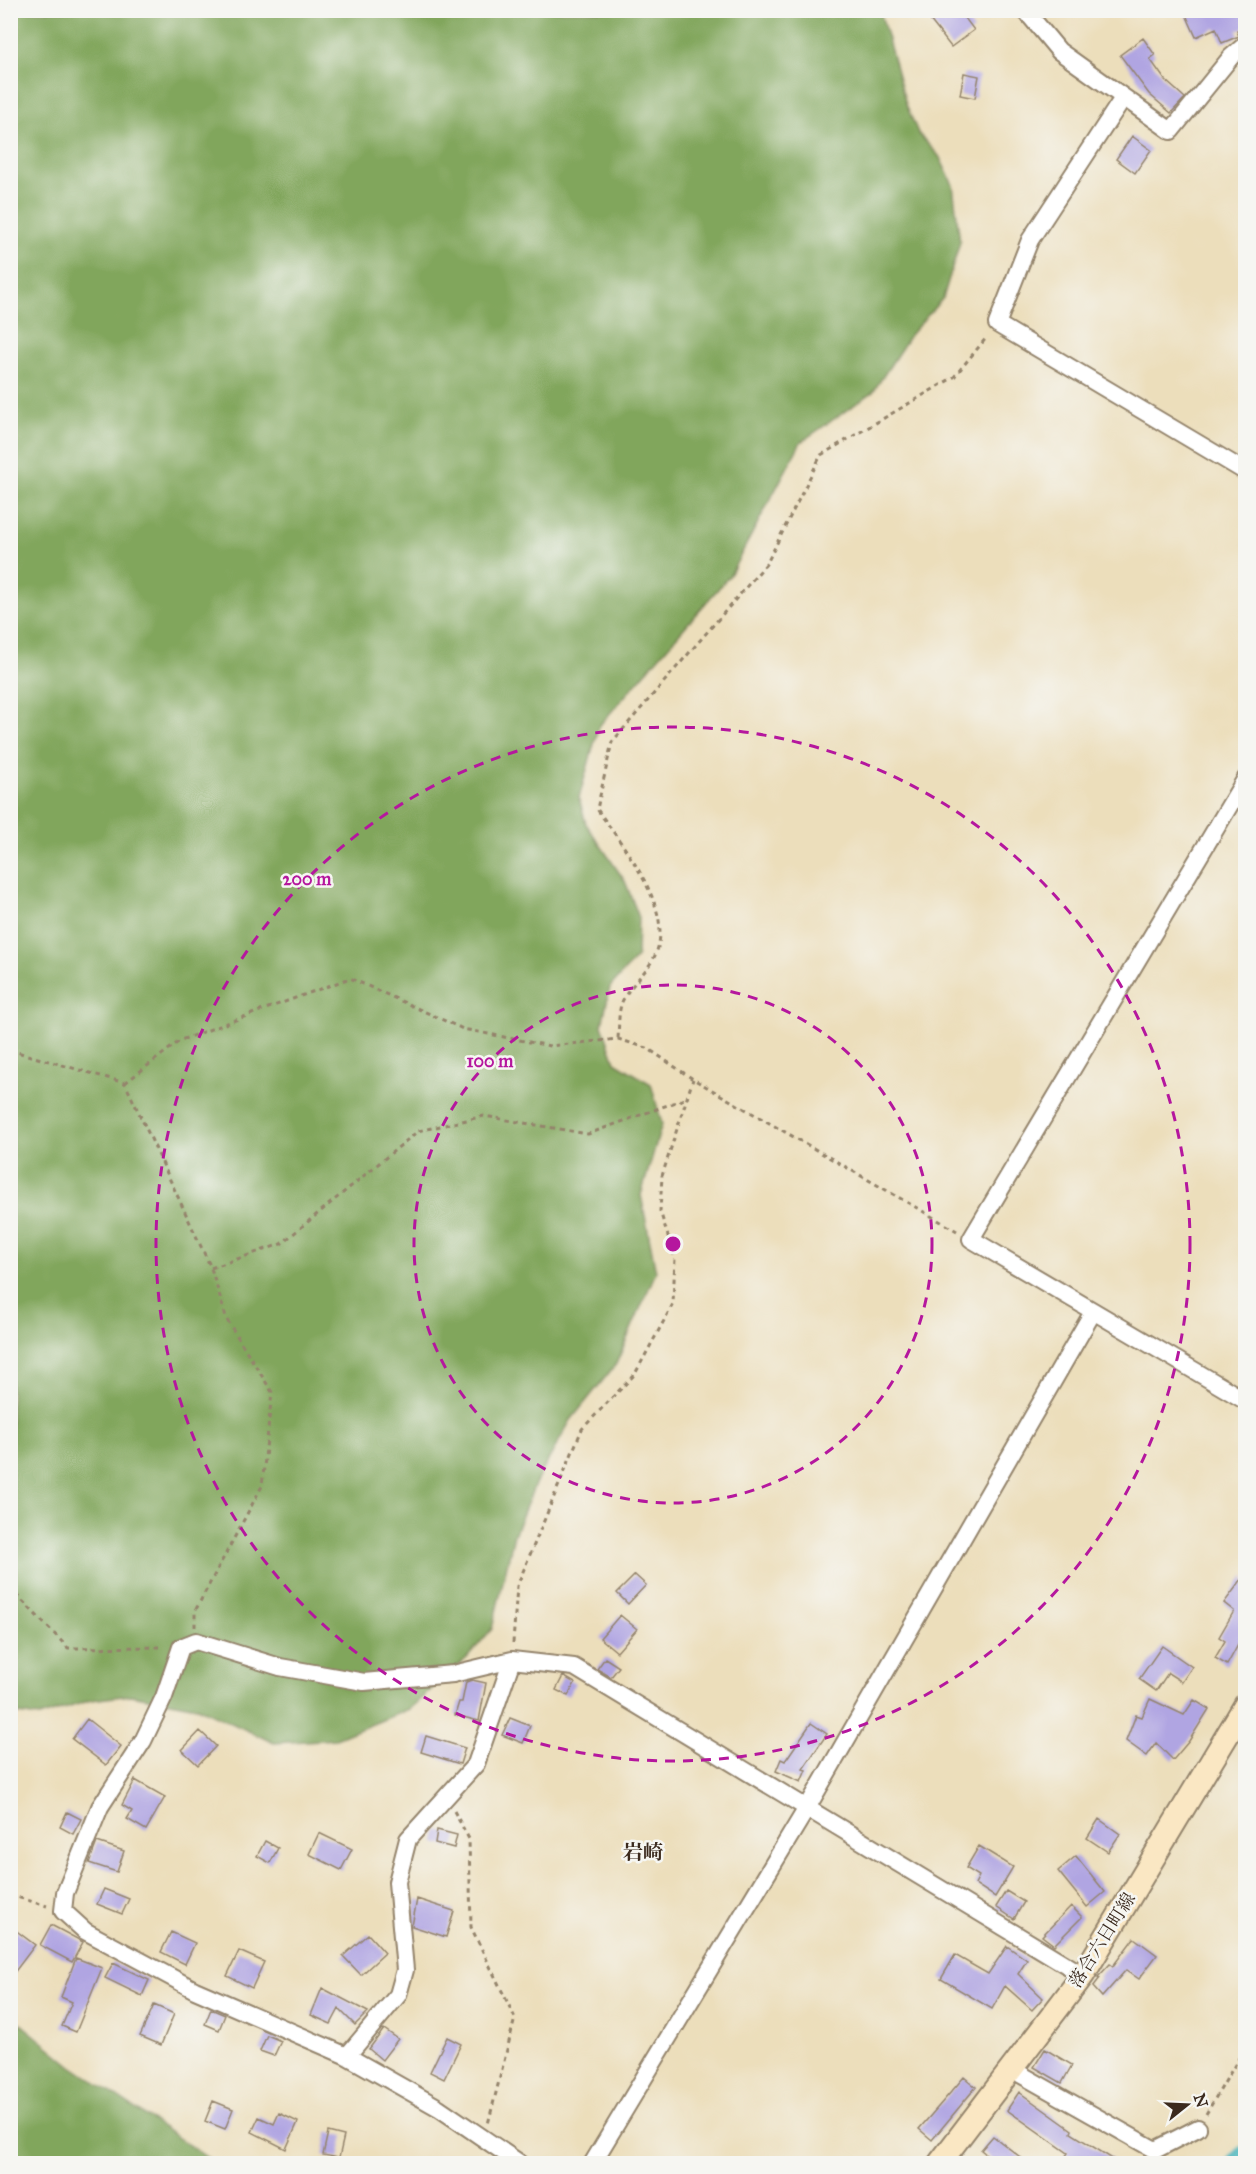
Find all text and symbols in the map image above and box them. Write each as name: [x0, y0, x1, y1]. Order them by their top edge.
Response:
text: 200 m: [283, 868, 332, 890]
text: 100 m: [467, 1050, 514, 1072]
centre of rings: [663, 1234, 683, 1254]
district label: 岩崎: [623, 1840, 663, 1864]
street label: 落合六日町線: [1064, 1888, 1140, 1992]
north arrow: [1157, 2075, 1217, 2135]
text: N: [1190, 2091, 1212, 2110]

